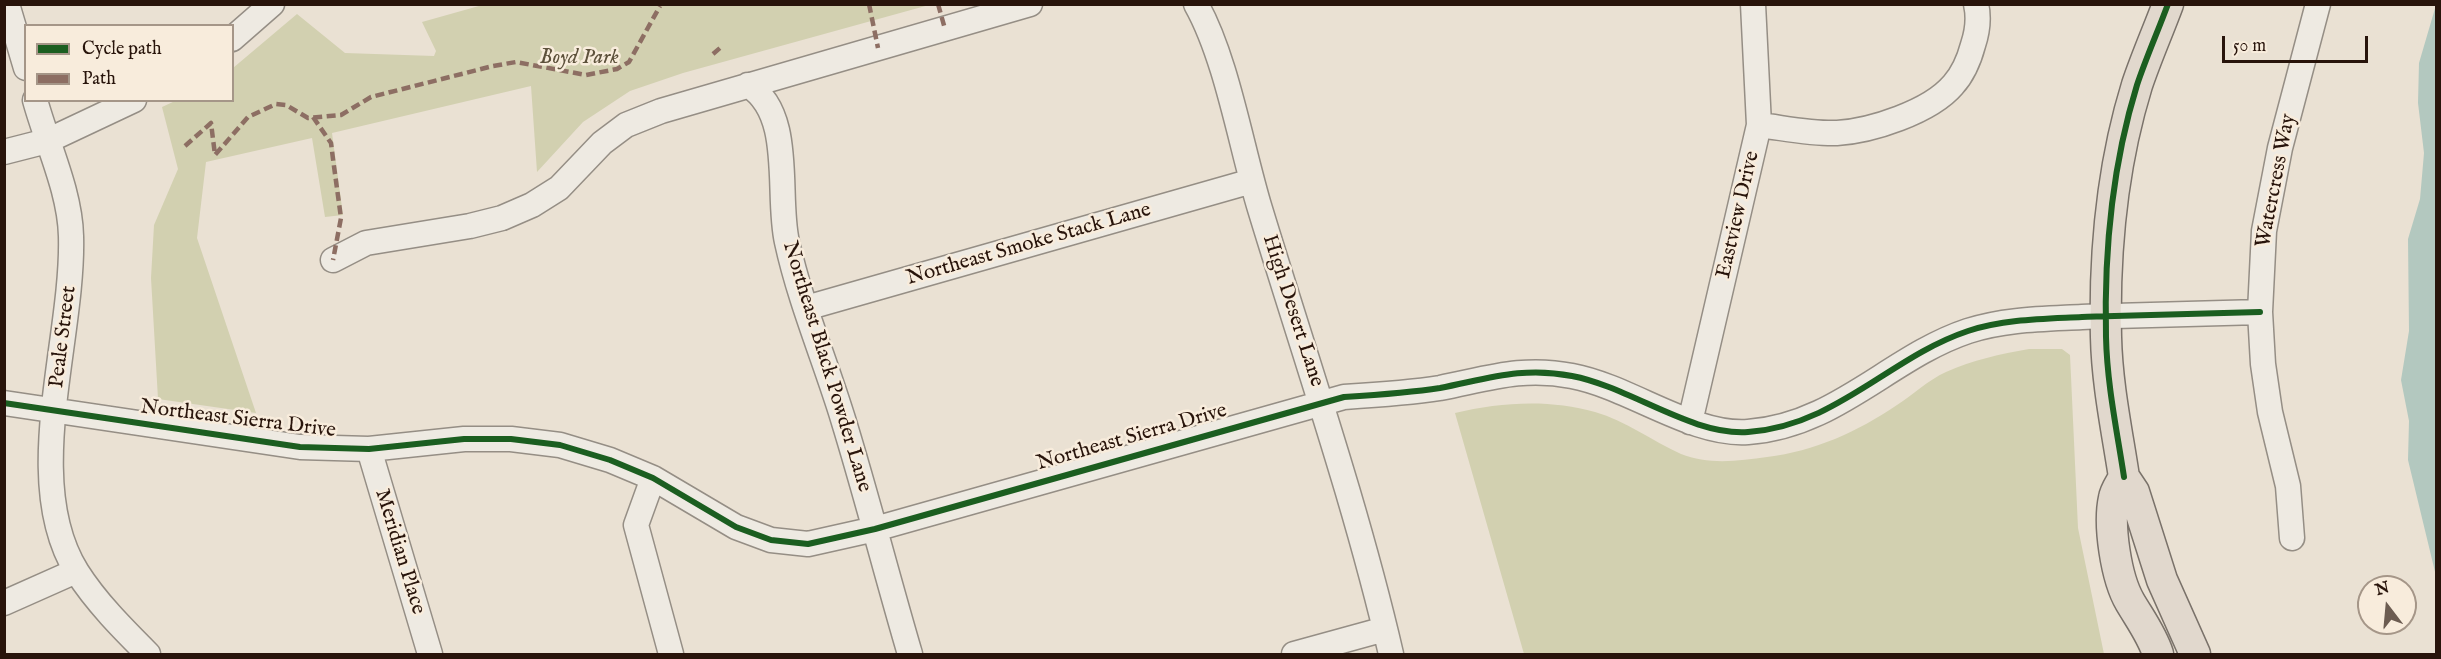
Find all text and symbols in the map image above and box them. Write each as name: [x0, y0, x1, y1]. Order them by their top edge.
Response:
legend: [24, 24, 234, 102]
scale bar: [2225, 24, 2370, 62]
text: 50 m: [2233, 35, 2266, 58]
text: Cycle path: [82, 38, 162, 61]
park label: Boyd Park: [539, 46, 619, 72]
text: Path: [82, 68, 116, 91]
street label: Watercress Way: [2252, 112, 2302, 250]
street label: Eastview Drive: [1712, 149, 1766, 281]
street label: Northeast Smoke Stack Lane: [904, 198, 1154, 292]
street label: High Desert Lane: [1256, 232, 1328, 390]
street label: Northeast Black Powder Lane: [776, 239, 876, 495]
street label: Peale Street: [45, 285, 83, 389]
street label: Northeast Sierra Drive: [139, 396, 337, 444]
street label: Northeast Sierra Drive: [1034, 399, 1230, 477]
street label: Meridian Place: [368, 486, 430, 618]
north arrow: [2357, 575, 2417, 635]
text: N: [2373, 578, 2392, 601]

